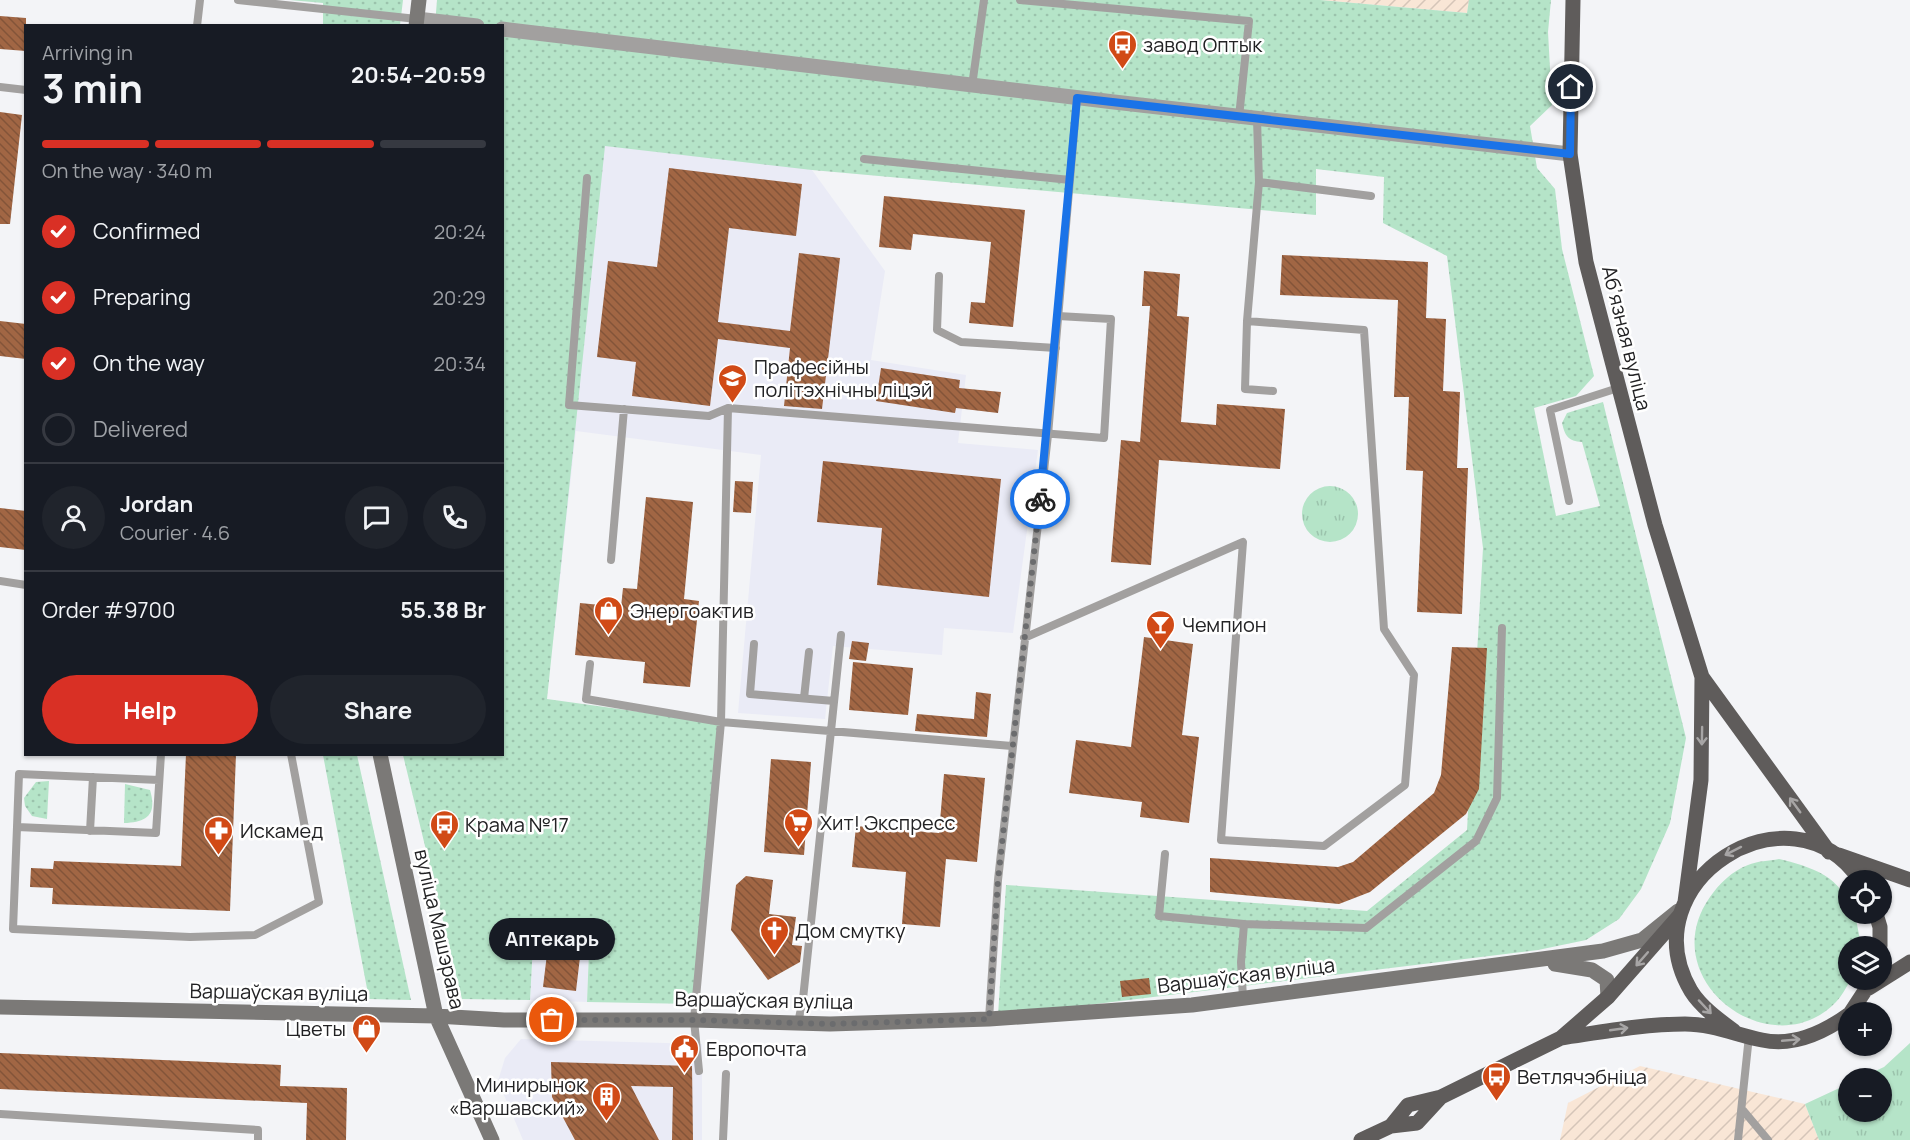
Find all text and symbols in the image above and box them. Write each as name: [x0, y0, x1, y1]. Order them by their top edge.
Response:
bus stop icon: завод Оптык: [1106, 28, 1138, 70]
place label: завод Оптык: [1143, 31, 1263, 58]
text: Arriving in: [42, 39, 133, 66]
text: 20:54–20:59: [351, 60, 486, 90]
text: 3 min: [42, 61, 143, 115]
pin: [1545, 61, 1596, 112]
icon: home: [1554, 70, 1587, 103]
text: On the way · 340 m: [42, 157, 212, 184]
icon: check: [42, 215, 75, 248]
text: Confirmed: [93, 216, 201, 246]
text: 20:24: [434, 218, 486, 245]
street label: Абʼязная вуліца: [1596, 263, 1658, 413]
icon: check: [42, 281, 75, 314]
text: Preparing: [93, 282, 191, 312]
text: 20:29: [433, 284, 486, 311]
icon: check: [42, 347, 75, 380]
text: On the way: [93, 348, 205, 378]
text: 20:34: [434, 350, 486, 377]
place label: Прафесійны політэхнічны ліцэй: [754, 353, 932, 403]
school or university icon: Прафесійны політэхнічны ліцэй: [717, 362, 749, 404]
text: Delivered: [93, 414, 188, 444]
courier: [1010, 469, 1070, 529]
icon: bike: [1024, 483, 1057, 516]
button: person: [42, 486, 105, 549]
button: chat: [345, 486, 408, 549]
button: phone: [423, 486, 486, 549]
text: Jordan: [120, 489, 193, 519]
text: Courier · 4.6: [120, 519, 230, 546]
shop icon: Энергоактив: [593, 594, 625, 636]
text: Order #9700: [42, 595, 175, 625]
text: 55.38 Br: [400, 595, 486, 625]
place label: Энергоактив: [630, 597, 754, 624]
bar icon: Чемпион: [1145, 608, 1177, 650]
place label: Чемпион: [1182, 611, 1267, 638]
button: Help: [42, 675, 258, 744]
button: Share: [270, 675, 486, 744]
one-way arrow: [1696, 725, 1707, 745]
one-way arrow: [1789, 797, 1801, 813]
supermarket icon: Хит! Экспресс: [783, 806, 815, 848]
bus stop icon: Крама №17: [428, 808, 460, 850]
place label: Хит! Экспресс: [820, 809, 956, 836]
place label: Крама №17: [465, 811, 569, 838]
pharmacy icon: Искамед: [203, 814, 235, 856]
place label: Искамед: [240, 817, 323, 844]
street label: вуліца Машэрава: [408, 846, 472, 1012]
one-way arrow: [1725, 846, 1743, 857]
map controls: [1838, 870, 1892, 1122]
button: locate: [1838, 870, 1892, 924]
church icon: Дом смутку: [758, 914, 790, 956]
place label: Дом смутку: [795, 917, 906, 944]
callout: Аптекарь: [489, 918, 615, 960]
text: Аптекарь: [505, 925, 599, 952]
button: layers: [1838, 936, 1892, 990]
street label: Варшаўская вуліца: [1156, 951, 1336, 999]
one-way arrow: [1635, 951, 1649, 966]
street label: Варшаўская вуліца: [189, 977, 369, 1007]
street label: Варшаўская вуліца: [674, 985, 854, 1015]
pin: [526, 994, 577, 1045]
one-way arrow: [1698, 999, 1712, 1014]
button: +: [1838, 1002, 1892, 1056]
icon: bag: [535, 1003, 568, 1036]
shop icon: Цветы: [351, 1012, 383, 1054]
place label: Цветы: [286, 1015, 346, 1042]
one-way arrow: [1609, 1024, 1628, 1035]
public building icon: Европочта: [669, 1032, 701, 1074]
one-way arrow: [1780, 1034, 1800, 1045]
place label: Европочта: [706, 1035, 807, 1062]
bus stop icon: Ветлячэбніца: [1480, 1060, 1512, 1102]
place label: Ветлячэбніца: [1517, 1063, 1647, 1090]
button: −: [1838, 1068, 1892, 1122]
place label: Минирынок «Варшавский»: [449, 1071, 587, 1121]
building icon: Минирынок «Варшавский»: [591, 1080, 623, 1122]

